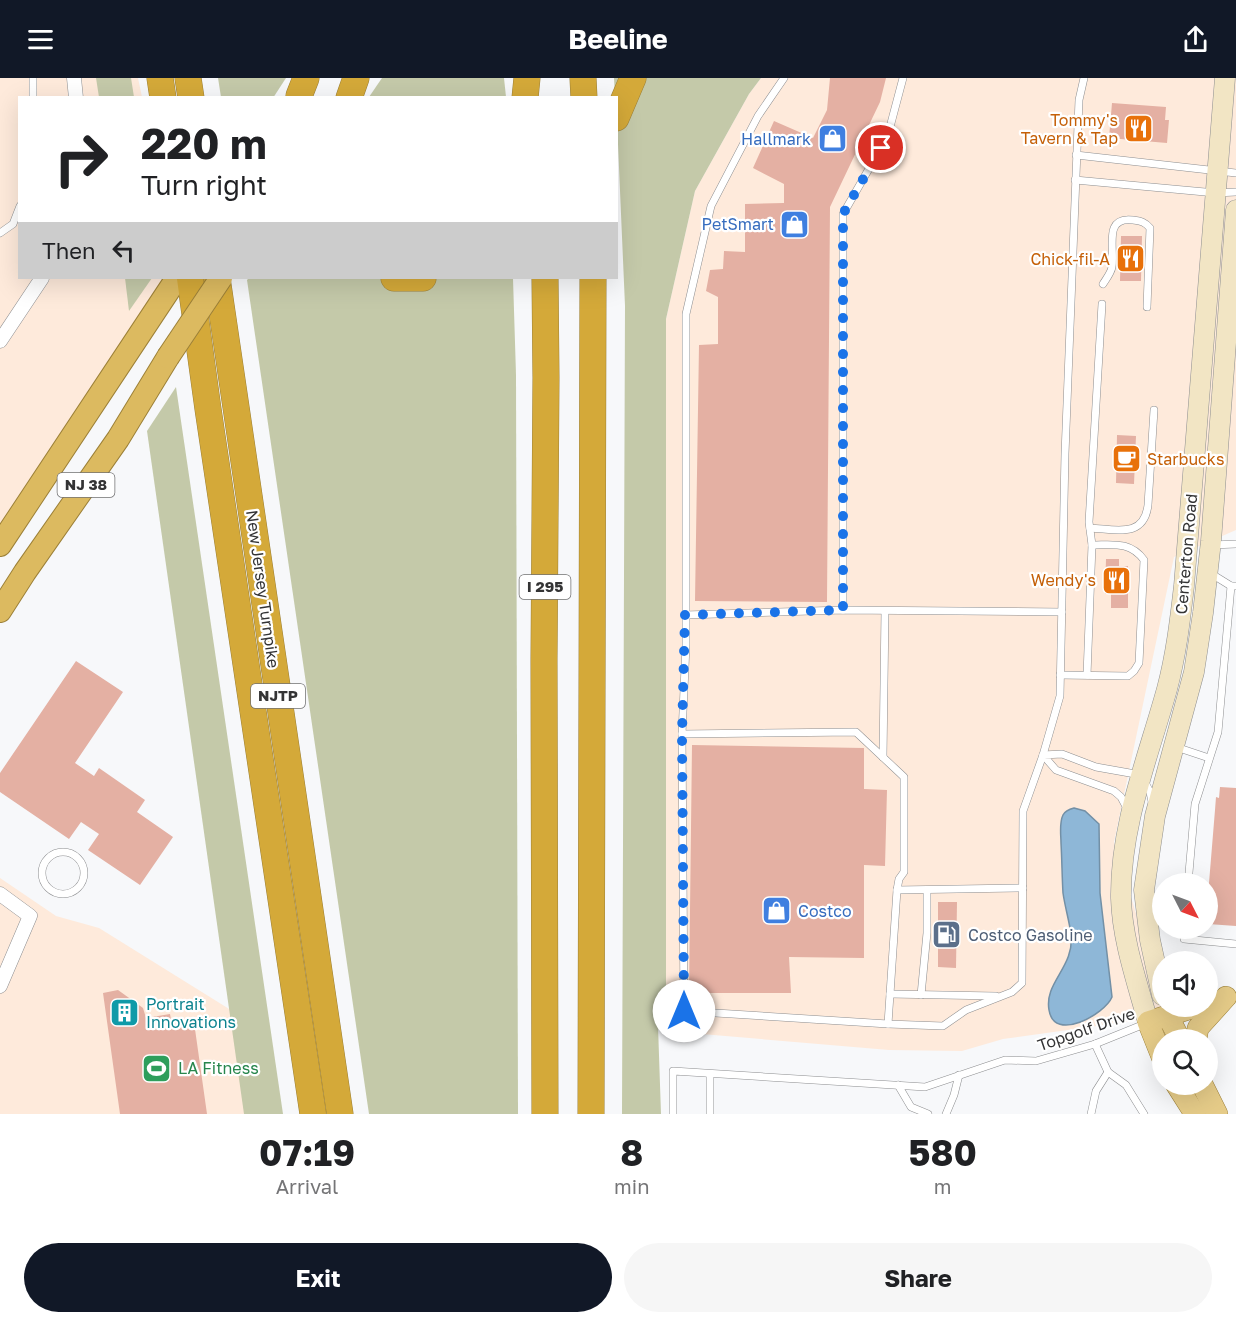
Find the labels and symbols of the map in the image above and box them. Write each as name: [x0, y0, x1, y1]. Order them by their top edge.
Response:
place label: Tommy's Tavern & Tap: [1021, 110, 1118, 148]
restaurant icon: Tommy's Tavern & Tap: [1123, 113, 1155, 145]
pin: [855, 122, 906, 173]
shop icon: Hallmark: [816, 123, 848, 155]
place label: Hallmark: [741, 129, 811, 149]
shop icon: PetSmart: [779, 208, 811, 240]
place label: PetSmart: [702, 214, 774, 234]
restaurant icon: Chick-fil-A: [1115, 243, 1147, 275]
place label: Chick-fil-A: [1030, 249, 1110, 269]
cafe icon: Starbucks: [1110, 443, 1142, 475]
place label: Starbucks: [1147, 449, 1224, 469]
road number: NJ 38: [58, 473, 115, 497]
street label: Centerton Road: [1171, 493, 1201, 615]
street label: New Jersey Turnpike: [242, 509, 284, 669]
restaurant icon: Wendy's: [1101, 564, 1133, 596]
place label: Wendy's: [1031, 570, 1096, 590]
road number: I 295: [520, 575, 570, 599]
road number: NJTP: [251, 684, 305, 708]
north arrow: [1152, 873, 1218, 939]
shop icon: Costco: [761, 895, 793, 927]
place label: Costco: [798, 901, 852, 921]
fuel station icon: Costco Gasoline: [931, 919, 963, 951]
place label: Costco Gasoline: [968, 925, 1093, 945]
position arrow: [652, 979, 716, 1043]
place label: Portrait Innovations: [146, 994, 236, 1032]
building icon: Portrait Innovations: [109, 997, 141, 1029]
street label: Topgolf Drive: [1035, 1003, 1137, 1055]
sports icon: LA Fitness: [141, 1052, 173, 1084]
place label: LA Fitness: [178, 1058, 259, 1078]

